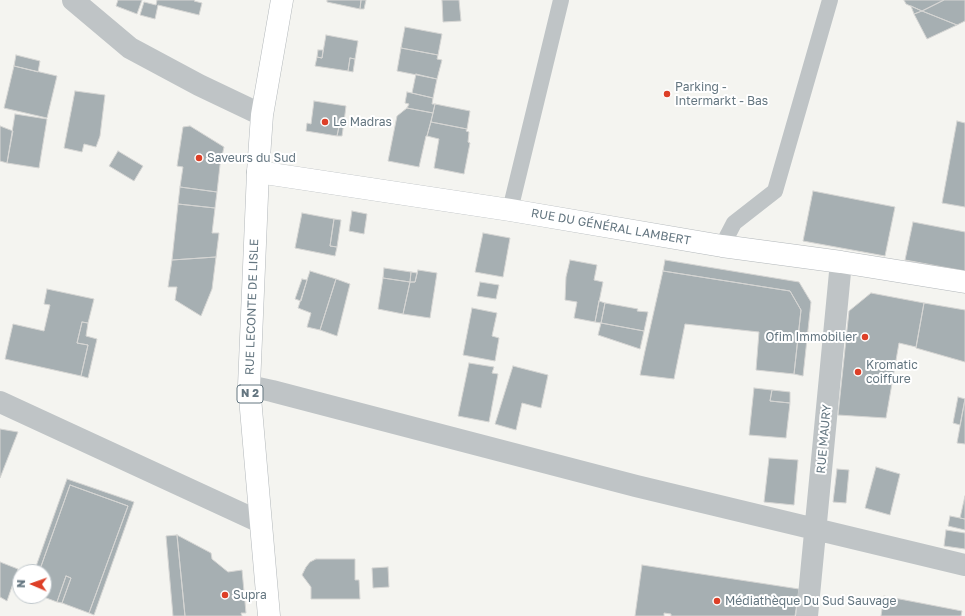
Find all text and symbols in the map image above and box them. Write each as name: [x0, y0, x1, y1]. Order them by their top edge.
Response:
place label: Parking - Intermarkt - Bas: [675, 80, 768, 108]
marker: Parking - Intermarkt - Bas: [662, 89, 672, 99]
place label: Le Madras: [333, 115, 392, 129]
marker: Le Madras: [320, 117, 330, 127]
place label: Saveurs du Sud: [207, 151, 296, 165]
marker: Saveurs du Sud: [194, 153, 204, 163]
street label: RUE DU GÉNÉRAL LAMBERT: [530, 206, 692, 248]
street label: RUE LECONTE DE LISLE: [242, 239, 262, 375]
place label: Ofim Immobilier: [765, 330, 857, 344]
marker: Ofim Immobilier: [860, 332, 870, 342]
place label: Kromatic coiffure: [866, 358, 918, 386]
marker: Kromatic coiffure: [853, 367, 863, 377]
road number: N 2: [237, 385, 263, 403]
street label: RUE MAURY: [814, 404, 834, 474]
north arrow: [12, 564, 52, 604]
text: N: [14, 579, 27, 588]
place label: Supra: [233, 588, 267, 602]
marker: Supra: [220, 590, 230, 600]
place label: Médiathèque Du Sud Sauvage: [725, 594, 896, 608]
marker: Médiathèque Du Sud Sauvage: [712, 596, 722, 606]

